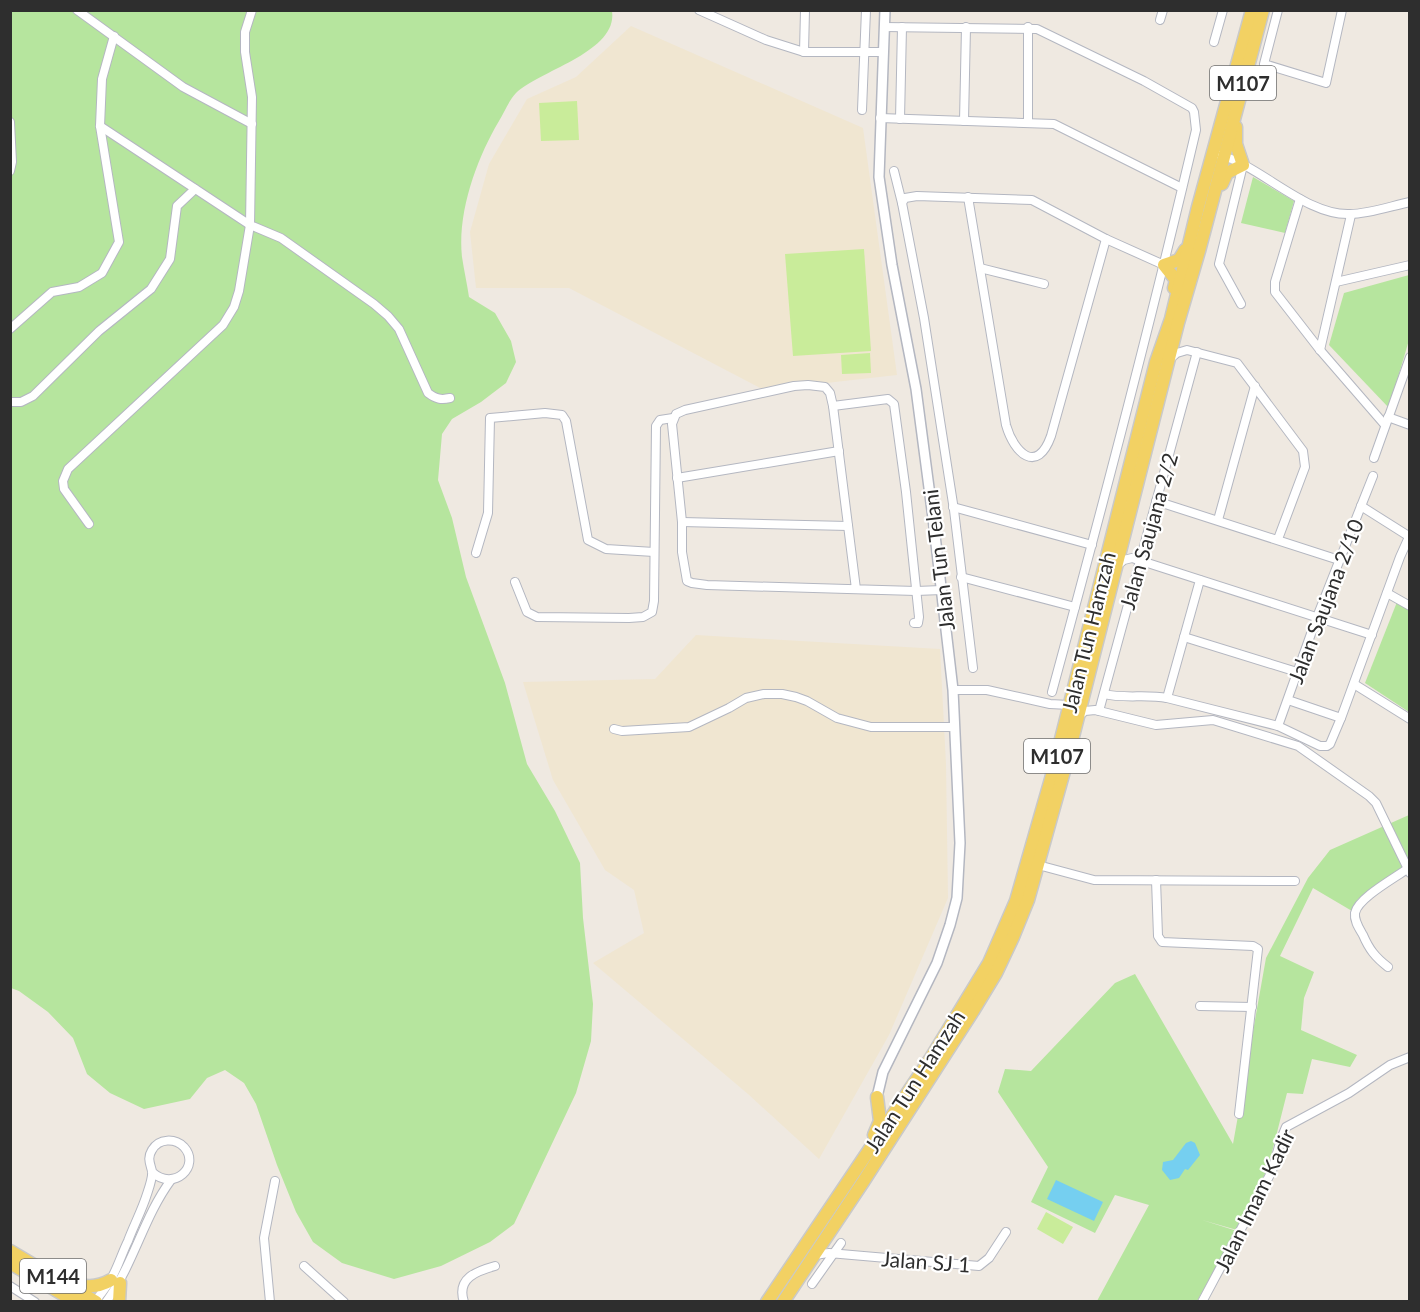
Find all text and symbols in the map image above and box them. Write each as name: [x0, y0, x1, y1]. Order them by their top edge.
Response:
road number: M107: [1210, 66, 1276, 100]
street label: Jalan Saujana 2/2: [1114, 450, 1182, 612]
street label: Jalan Tun Telani: [917, 488, 959, 632]
street label: Jalan Saujana 2/10: [1282, 515, 1368, 687]
street label: Jalan Tun Hamzah: [1056, 549, 1120, 715]
road number: M107: [1024, 739, 1090, 773]
street label: Jalan Tun Hamzah: [859, 1005, 969, 1157]
street label: Jalan Imam Kadir: [1209, 1124, 1300, 1276]
street label: Jalan SJ 1: [881, 1245, 971, 1277]
road number: M144: [20, 1259, 86, 1293]

